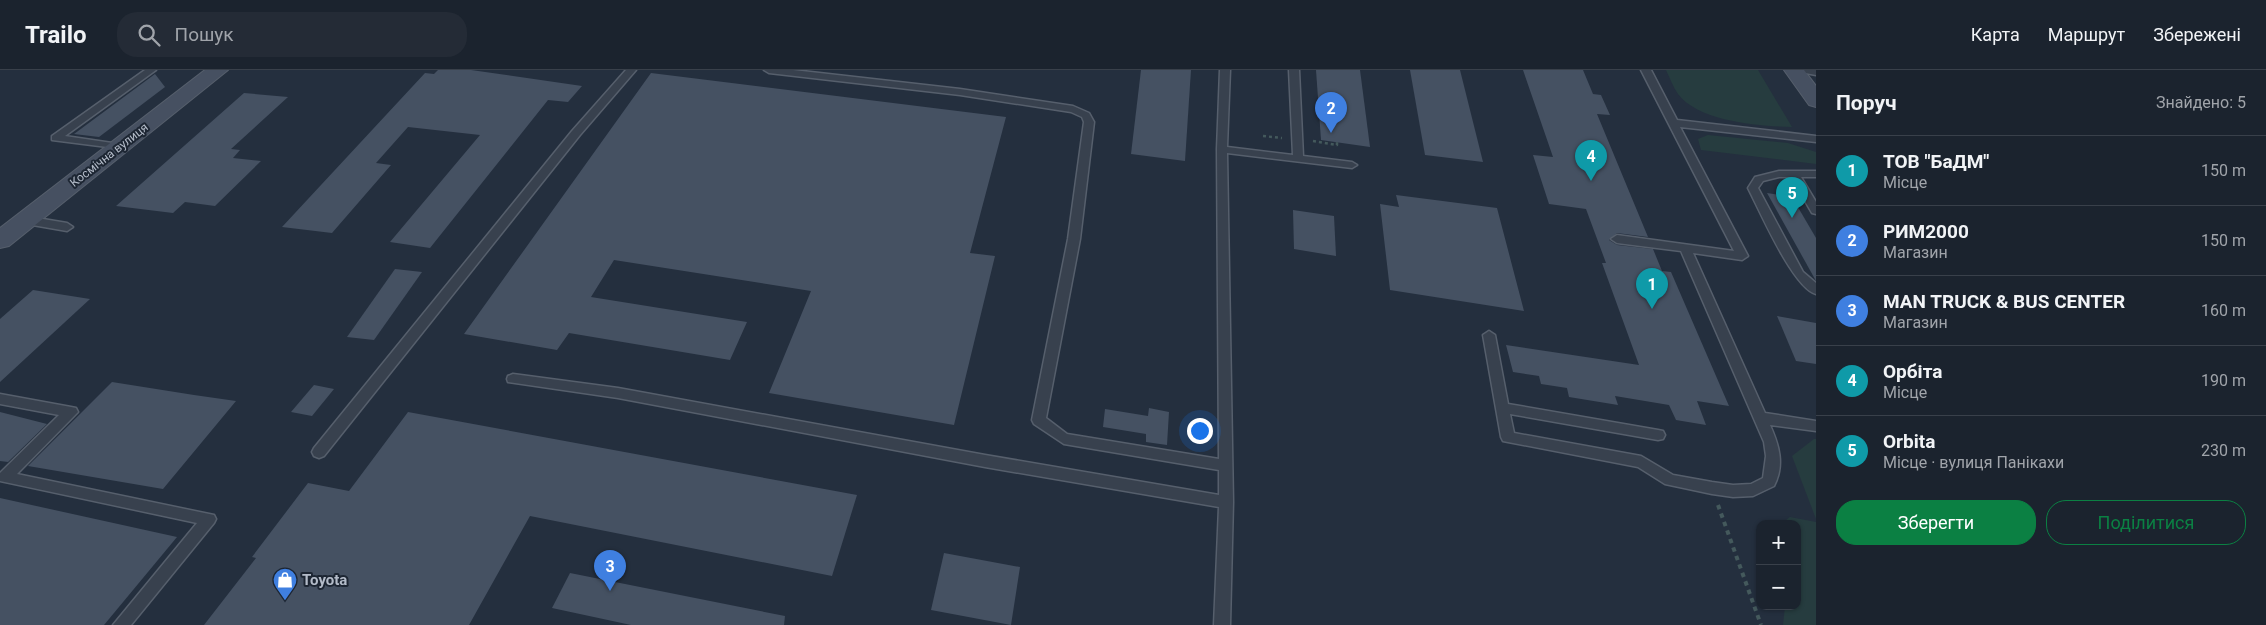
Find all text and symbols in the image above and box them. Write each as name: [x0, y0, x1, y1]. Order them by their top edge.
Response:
search box: [117, 12, 467, 57]
text: Trailo: [25, 21, 87, 49]
icon: search: [135, 21, 163, 49]
text: Пошук: [175, 23, 234, 46]
text: Карта: [1971, 24, 2020, 45]
text: Маршрут: [2048, 24, 2125, 45]
text: Збережені: [2153, 24, 2241, 45]
text: Поруч: [1836, 91, 1897, 115]
pin: 2: [1315, 92, 1347, 133]
text: Знайдено: 5: [2156, 93, 2246, 112]
street label: Космічна вулиця: [67, 120, 151, 190]
pin: 4: [1575, 140, 1607, 181]
text: ТОВ "БаДМ": [1883, 150, 1989, 173]
text: 1: [1847, 161, 1857, 180]
text: 150 m: [2201, 161, 2246, 180]
text: Місце: [1883, 173, 1927, 192]
pin: 5: [1776, 177, 1808, 218]
text: РИМ2000: [1883, 220, 1969, 243]
text: 2: [1847, 231, 1857, 250]
text: 150 m: [2201, 231, 2246, 250]
text: Магазин: [1883, 243, 1948, 262]
pin: 1: [1636, 268, 1668, 309]
text: MAN TRUCK & BUS CENTER: [1883, 290, 2125, 313]
text: 3: [1847, 301, 1857, 320]
text: 160 m: [2201, 301, 2246, 320]
text: Магазин: [1883, 313, 1948, 332]
text: Орбіта: [1883, 360, 1942, 383]
text: 4: [1847, 371, 1857, 390]
text: 190 m: [2201, 371, 2246, 390]
text: Місце: [1883, 383, 1927, 402]
your location: [1187, 418, 1213, 444]
text: Orbita: [1883, 430, 1935, 453]
text: 5: [1847, 441, 1857, 460]
text: 230 m: [2201, 441, 2246, 460]
text: Місце · вулиця Панікахи: [1883, 453, 2064, 472]
button: Зберегти: [1836, 500, 2036, 545]
button: Поділитися: [2046, 500, 2246, 545]
map controls: [1756, 520, 1801, 610]
button: +: [1756, 520, 1801, 565]
pin: 3: [594, 550, 626, 591]
button: −: [1756, 565, 1801, 610]
shop icon: Toyota: [272, 567, 298, 601]
place label: Toyota: [302, 571, 347, 589]

